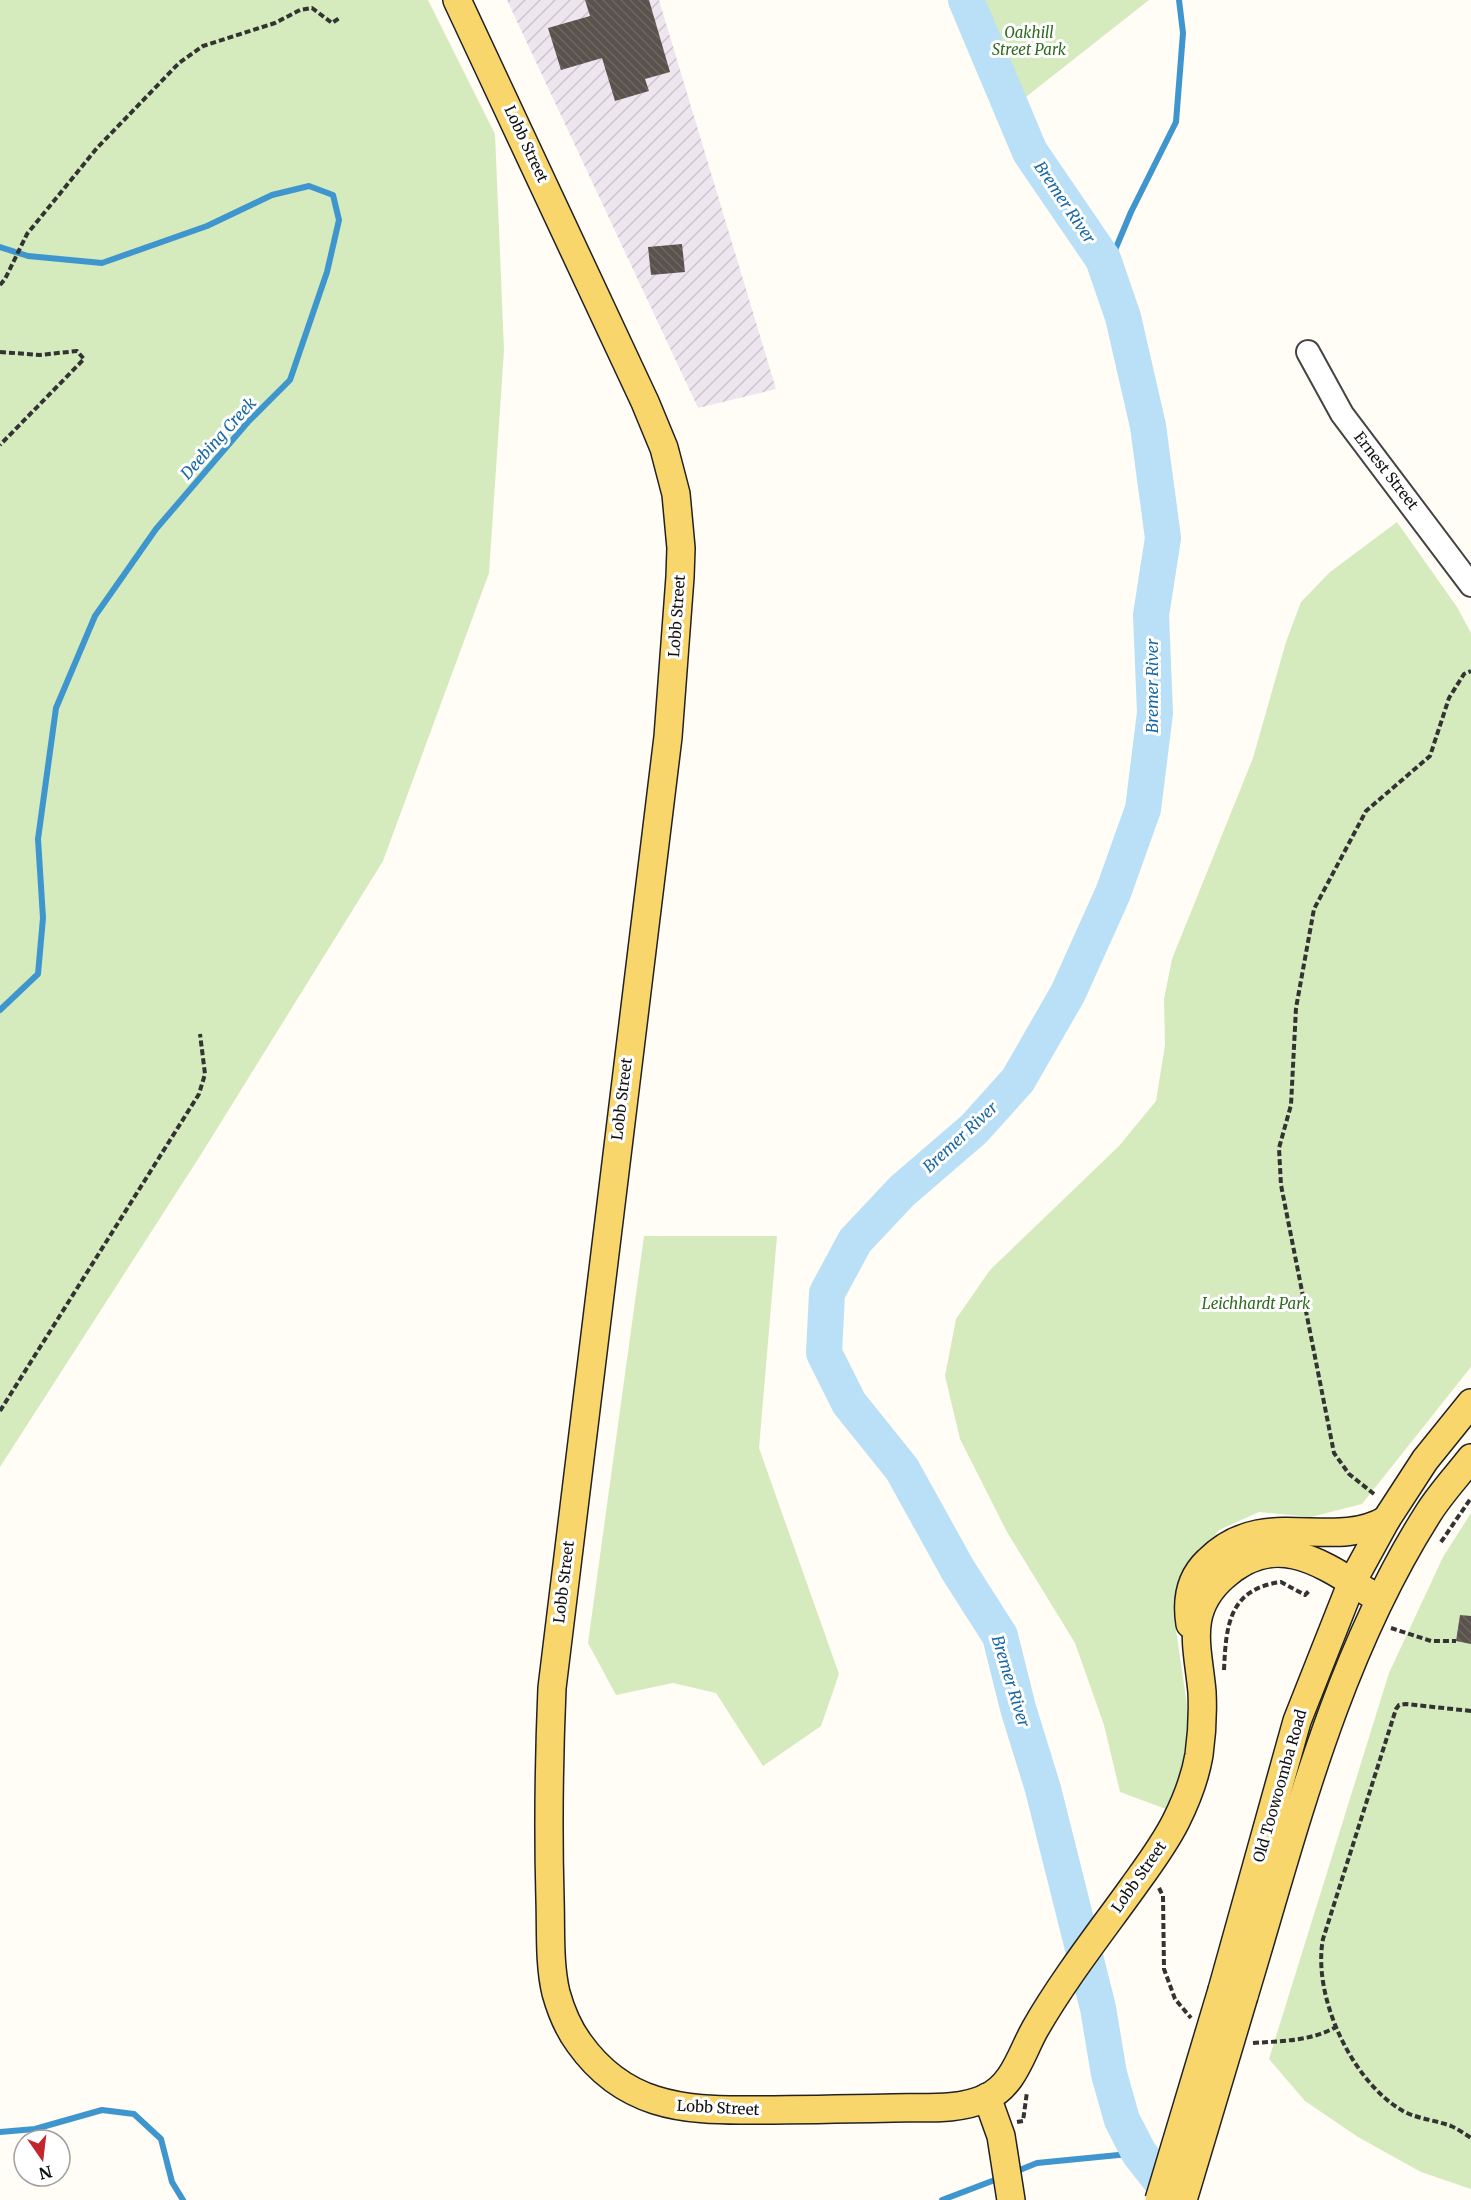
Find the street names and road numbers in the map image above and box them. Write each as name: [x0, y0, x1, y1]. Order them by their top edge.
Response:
street label: Lobb Street: [500, 102, 553, 185]
street label: Ernest Street: [1350, 428, 1423, 514]
street label: Lobb Street: [664, 574, 689, 658]
street label: Lobb Street: [607, 1057, 636, 1141]
street label: Lobb Street: [549, 1540, 578, 1624]
street label: Old Toowoomba Road: [1249, 1707, 1310, 1864]
street label: Lobb Street: [1107, 1837, 1170, 1916]
street label: Lobb Street: [676, 2096, 760, 2119]

